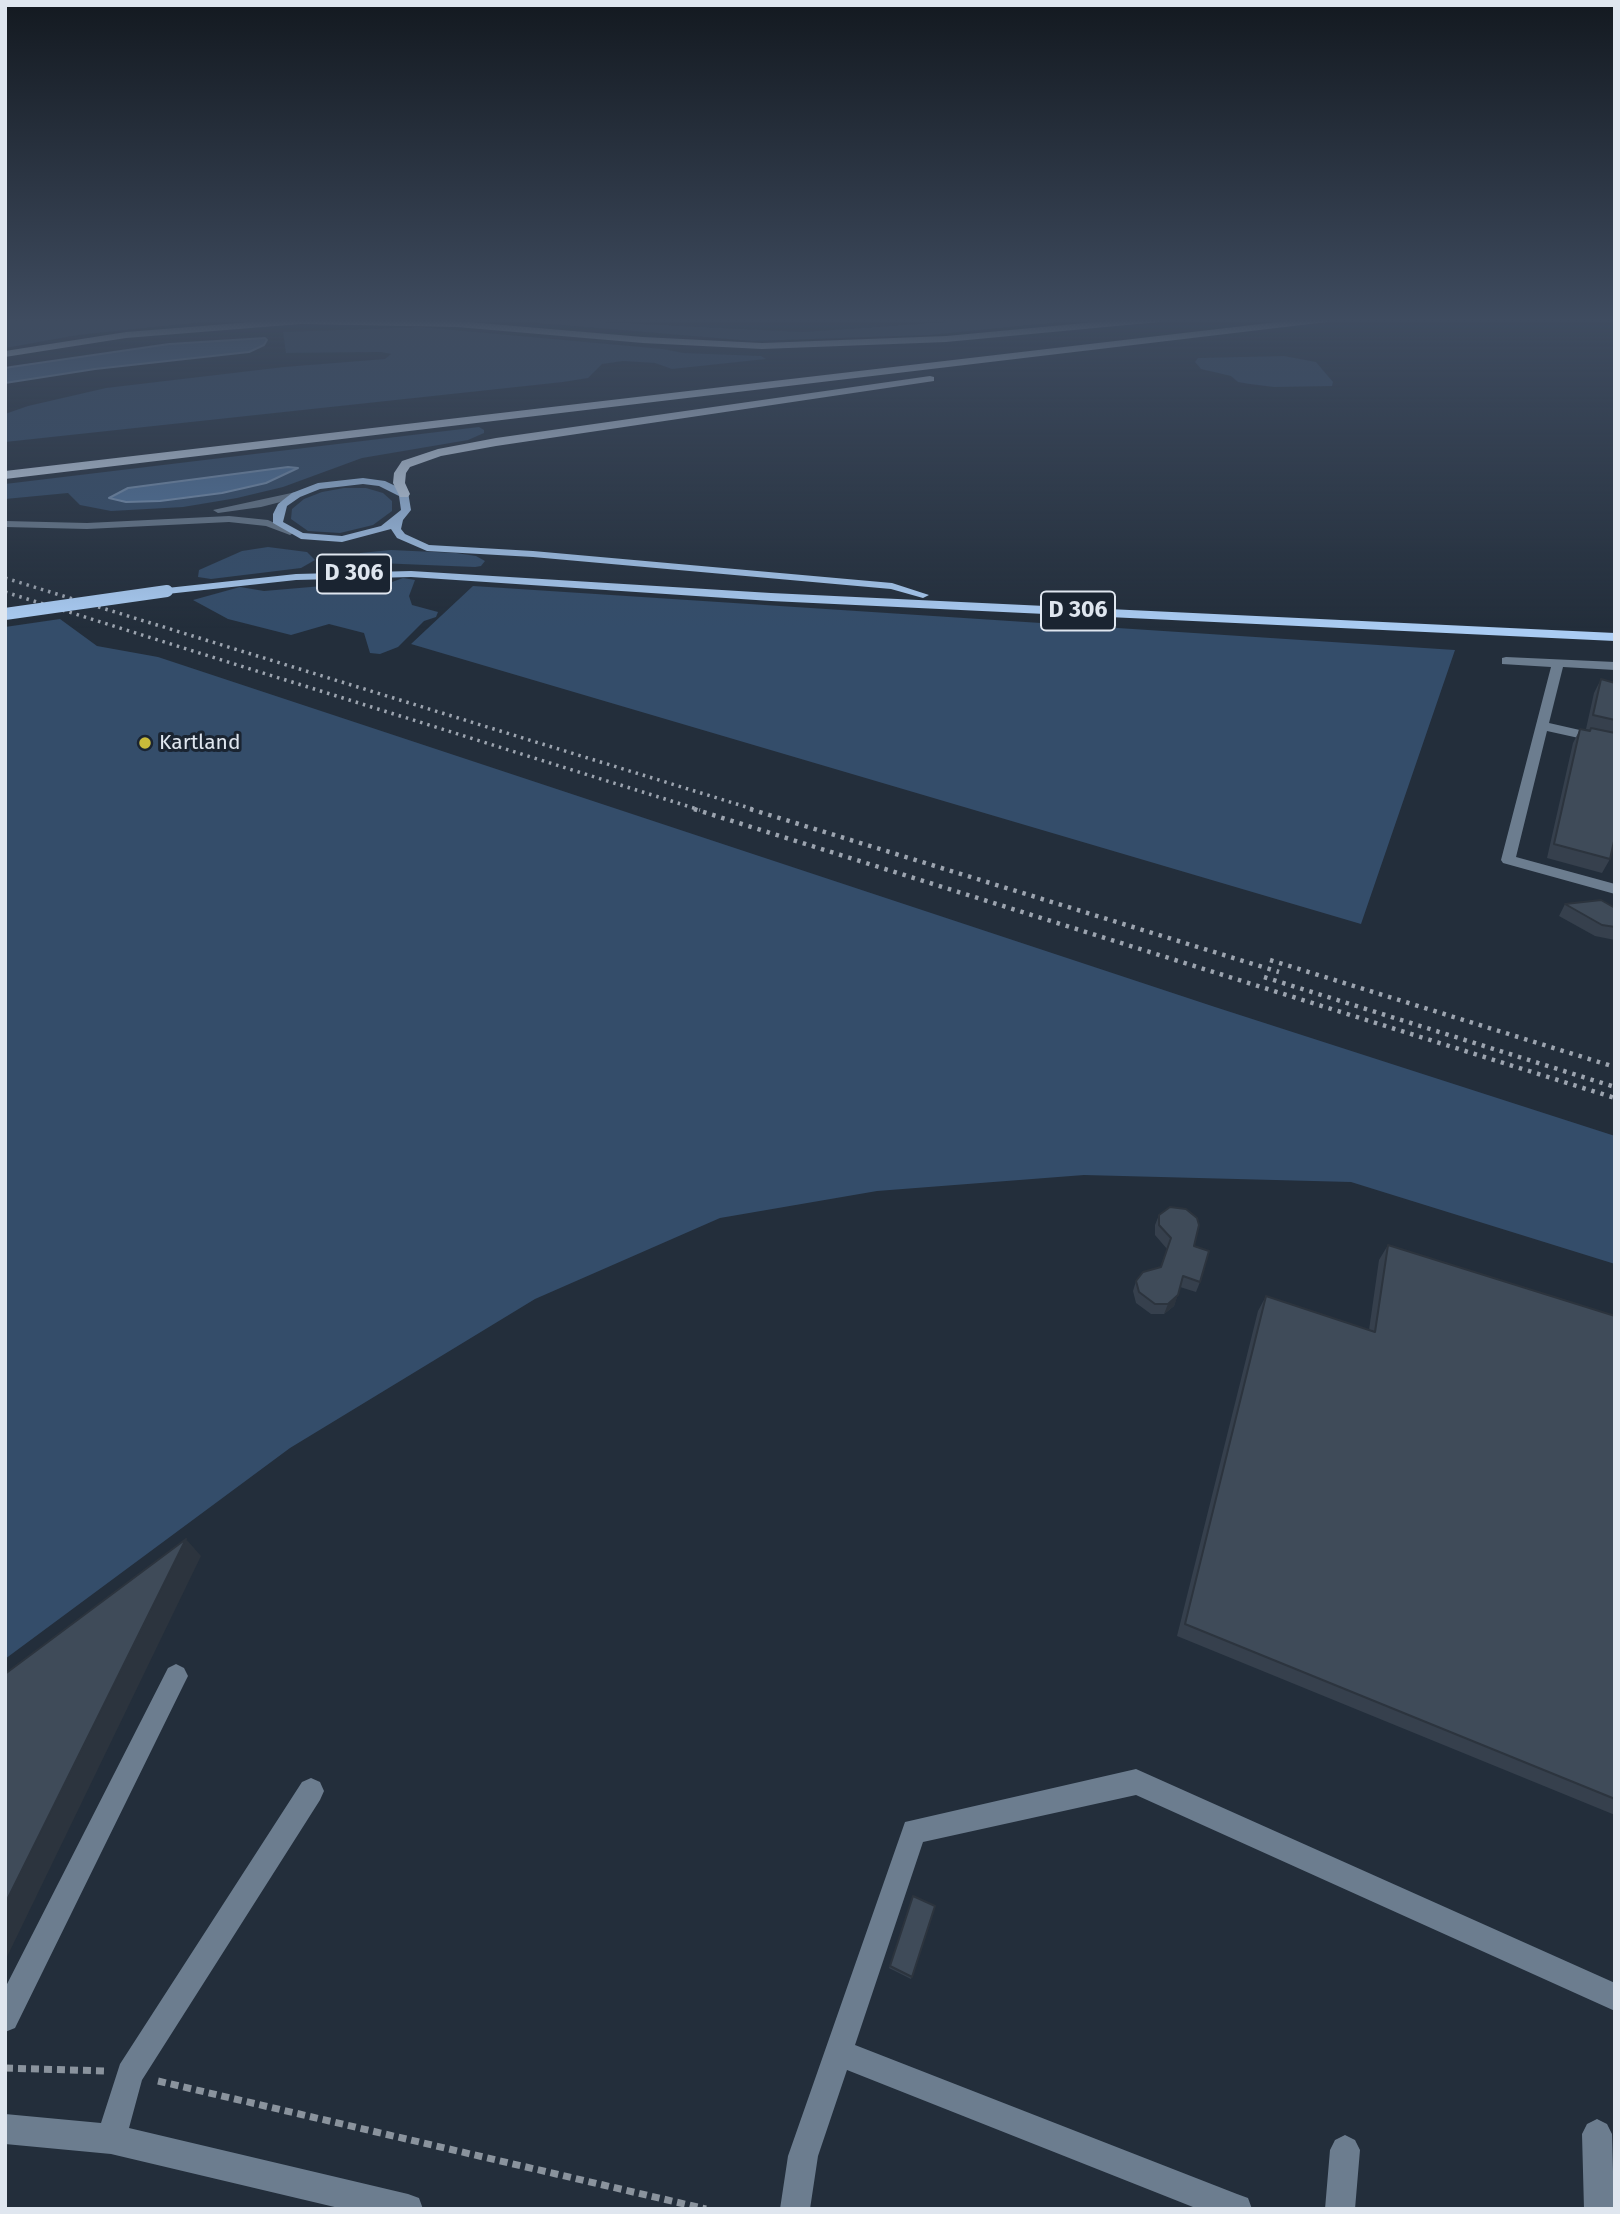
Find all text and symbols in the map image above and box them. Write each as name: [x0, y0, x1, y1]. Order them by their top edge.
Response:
road number: D 306: [317, 554, 391, 594]
road number: D 306: [1041, 592, 1115, 631]
place label: Kartland: [159, 730, 240, 756]
marker: Kartland: [137, 735, 153, 751]

